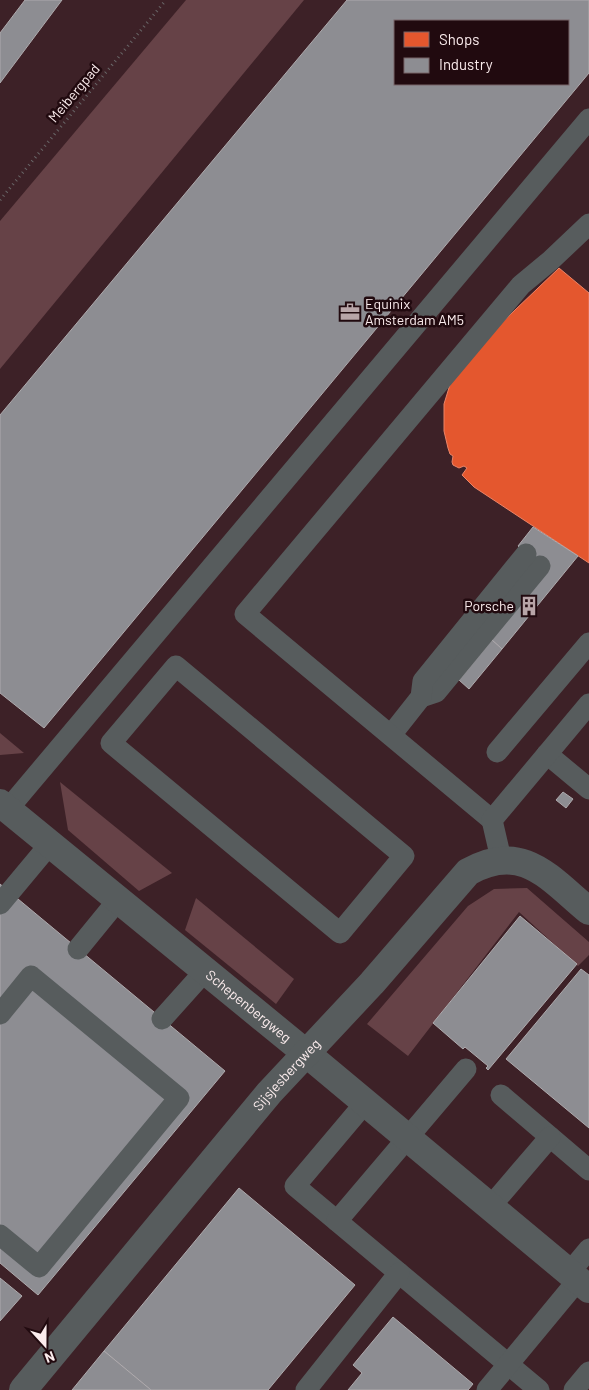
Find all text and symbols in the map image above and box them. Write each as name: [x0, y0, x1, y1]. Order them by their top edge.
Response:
legend: [394, 20, 569, 85]
text: Shops: [439, 30, 479, 48]
text: Industry: [439, 55, 493, 73]
street label: Meibergpad: [44, 60, 103, 125]
place label: Equinix Amsterdam AM5: [365, 295, 464, 328]
office icon: Equinix Amsterdam AM5: [339, 301, 361, 323]
building icon: Porsche: [518, 595, 540, 617]
place label: Porsche: [464, 597, 514, 614]
street label: Schepenbergweg: [203, 966, 295, 1046]
street label: Sijsjesbergweg: [249, 1035, 324, 1114]
north arrow: [20, 1320, 70, 1370]
text: N: [42, 1348, 57, 1367]

